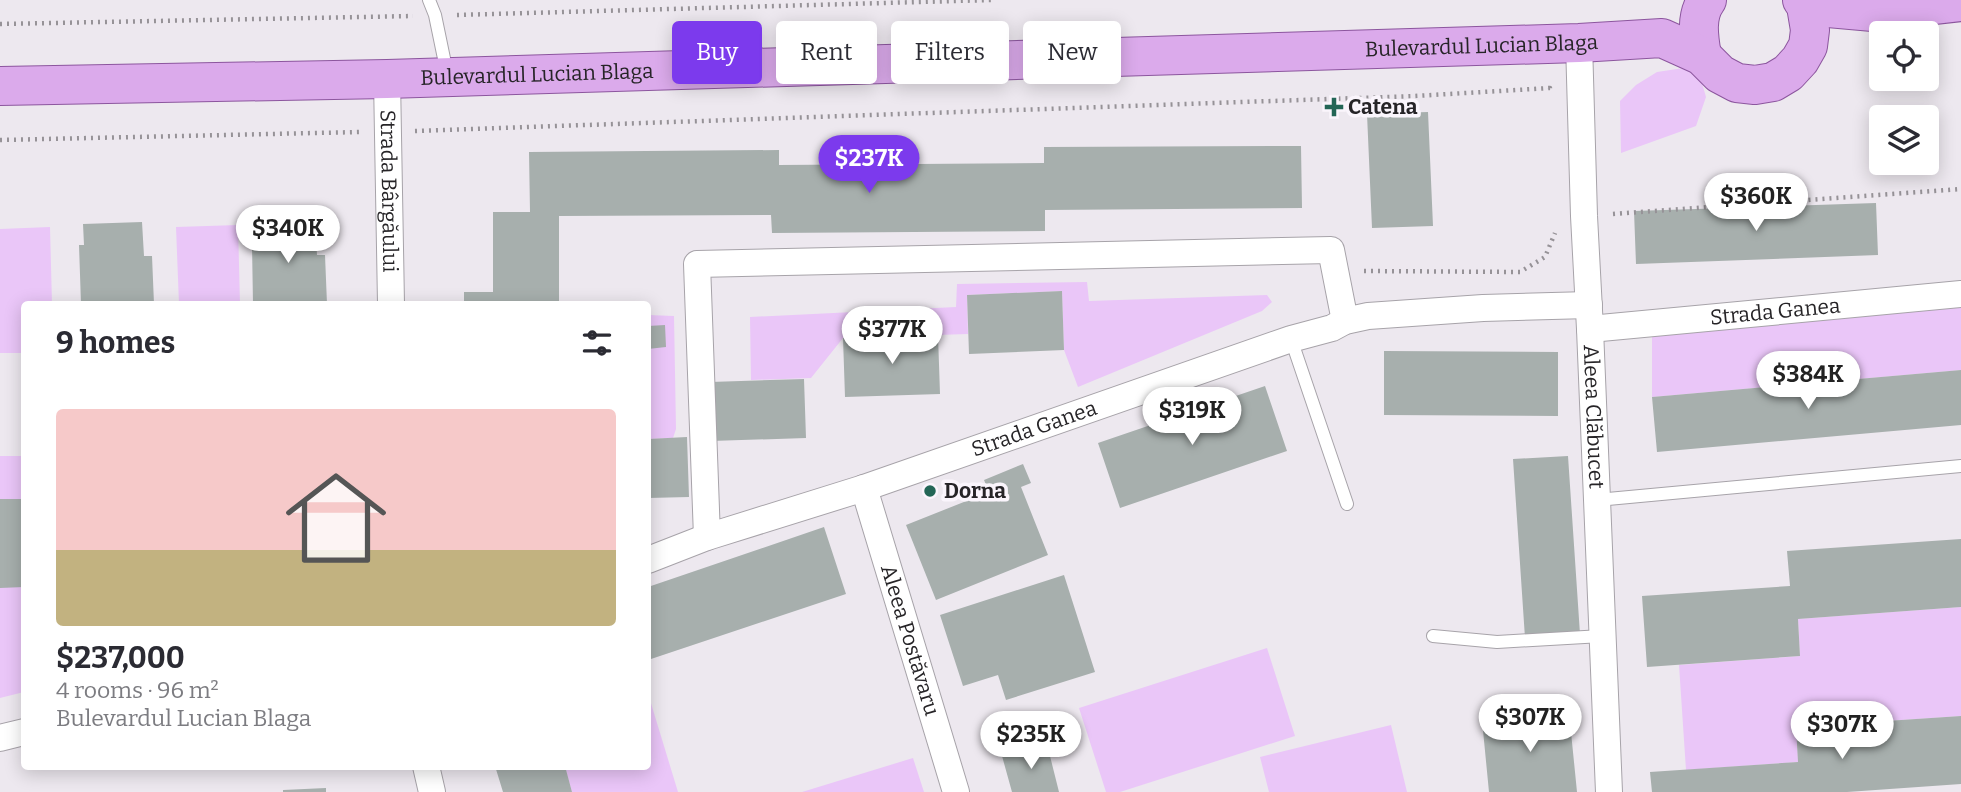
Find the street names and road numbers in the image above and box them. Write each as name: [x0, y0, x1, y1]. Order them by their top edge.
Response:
street label: Bulevardul Lucian Blaga: [1364, 29, 1599, 62]
street label: Bulevardul Lucian Blaga: [420, 58, 654, 91]
street label: Strada Bârgăului: [375, 109, 403, 273]
street label: Strada Ganea: [1709, 292, 1842, 331]
street label: Aleea Clăbucet: [1578, 344, 1610, 490]
street label: Strada Ganea: [968, 395, 1101, 462]
street label: Aleea Postăvaru: [875, 562, 945, 719]

